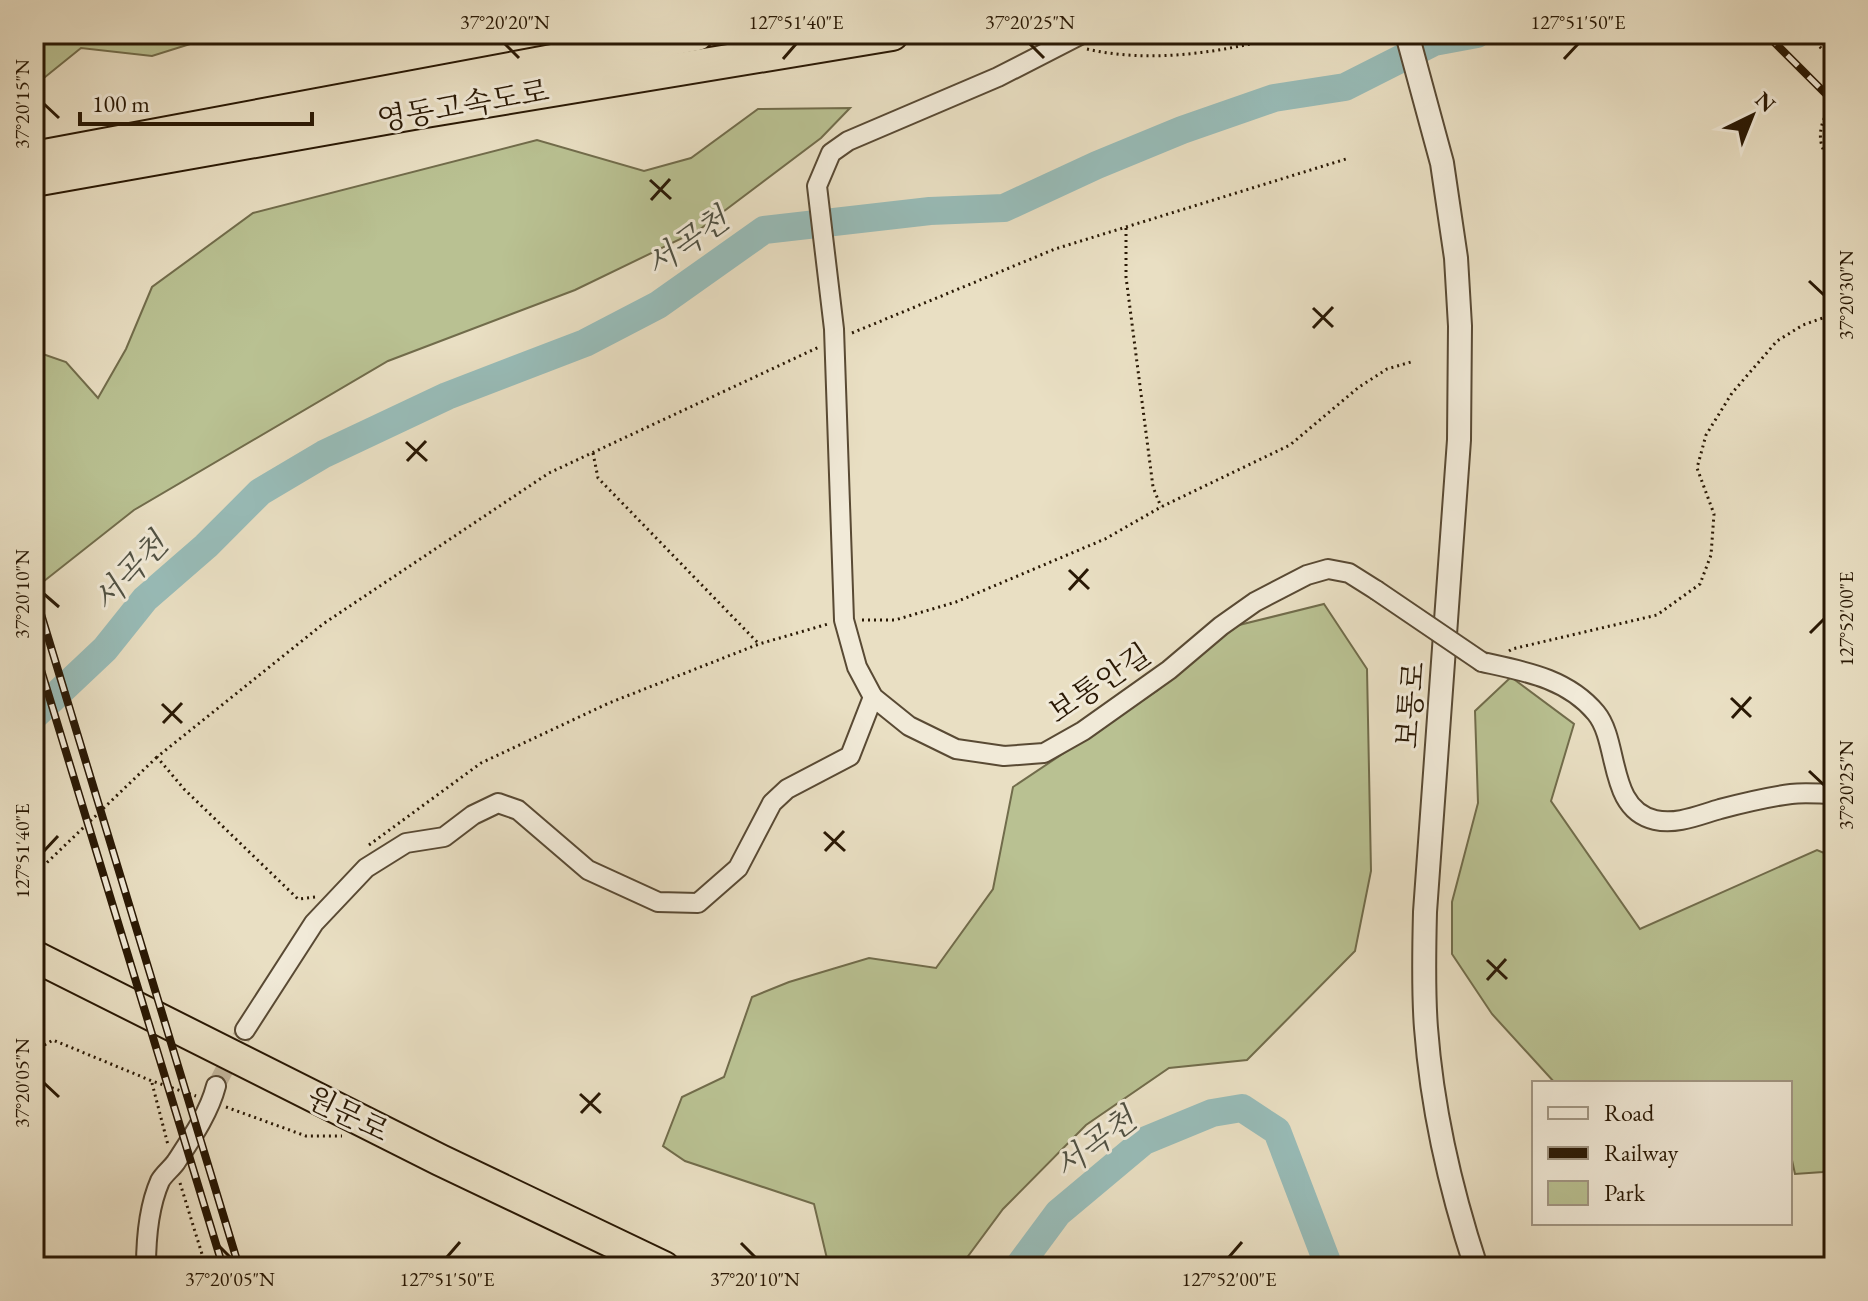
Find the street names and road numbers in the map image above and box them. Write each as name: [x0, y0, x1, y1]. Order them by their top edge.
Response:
street label: 영동고속도로: [374, 71, 552, 139]
street label: 보통안길: [1040, 634, 1158, 732]
street label: 보통로: [1387, 660, 1433, 750]
street label: 원문로: [300, 1077, 396, 1151]

